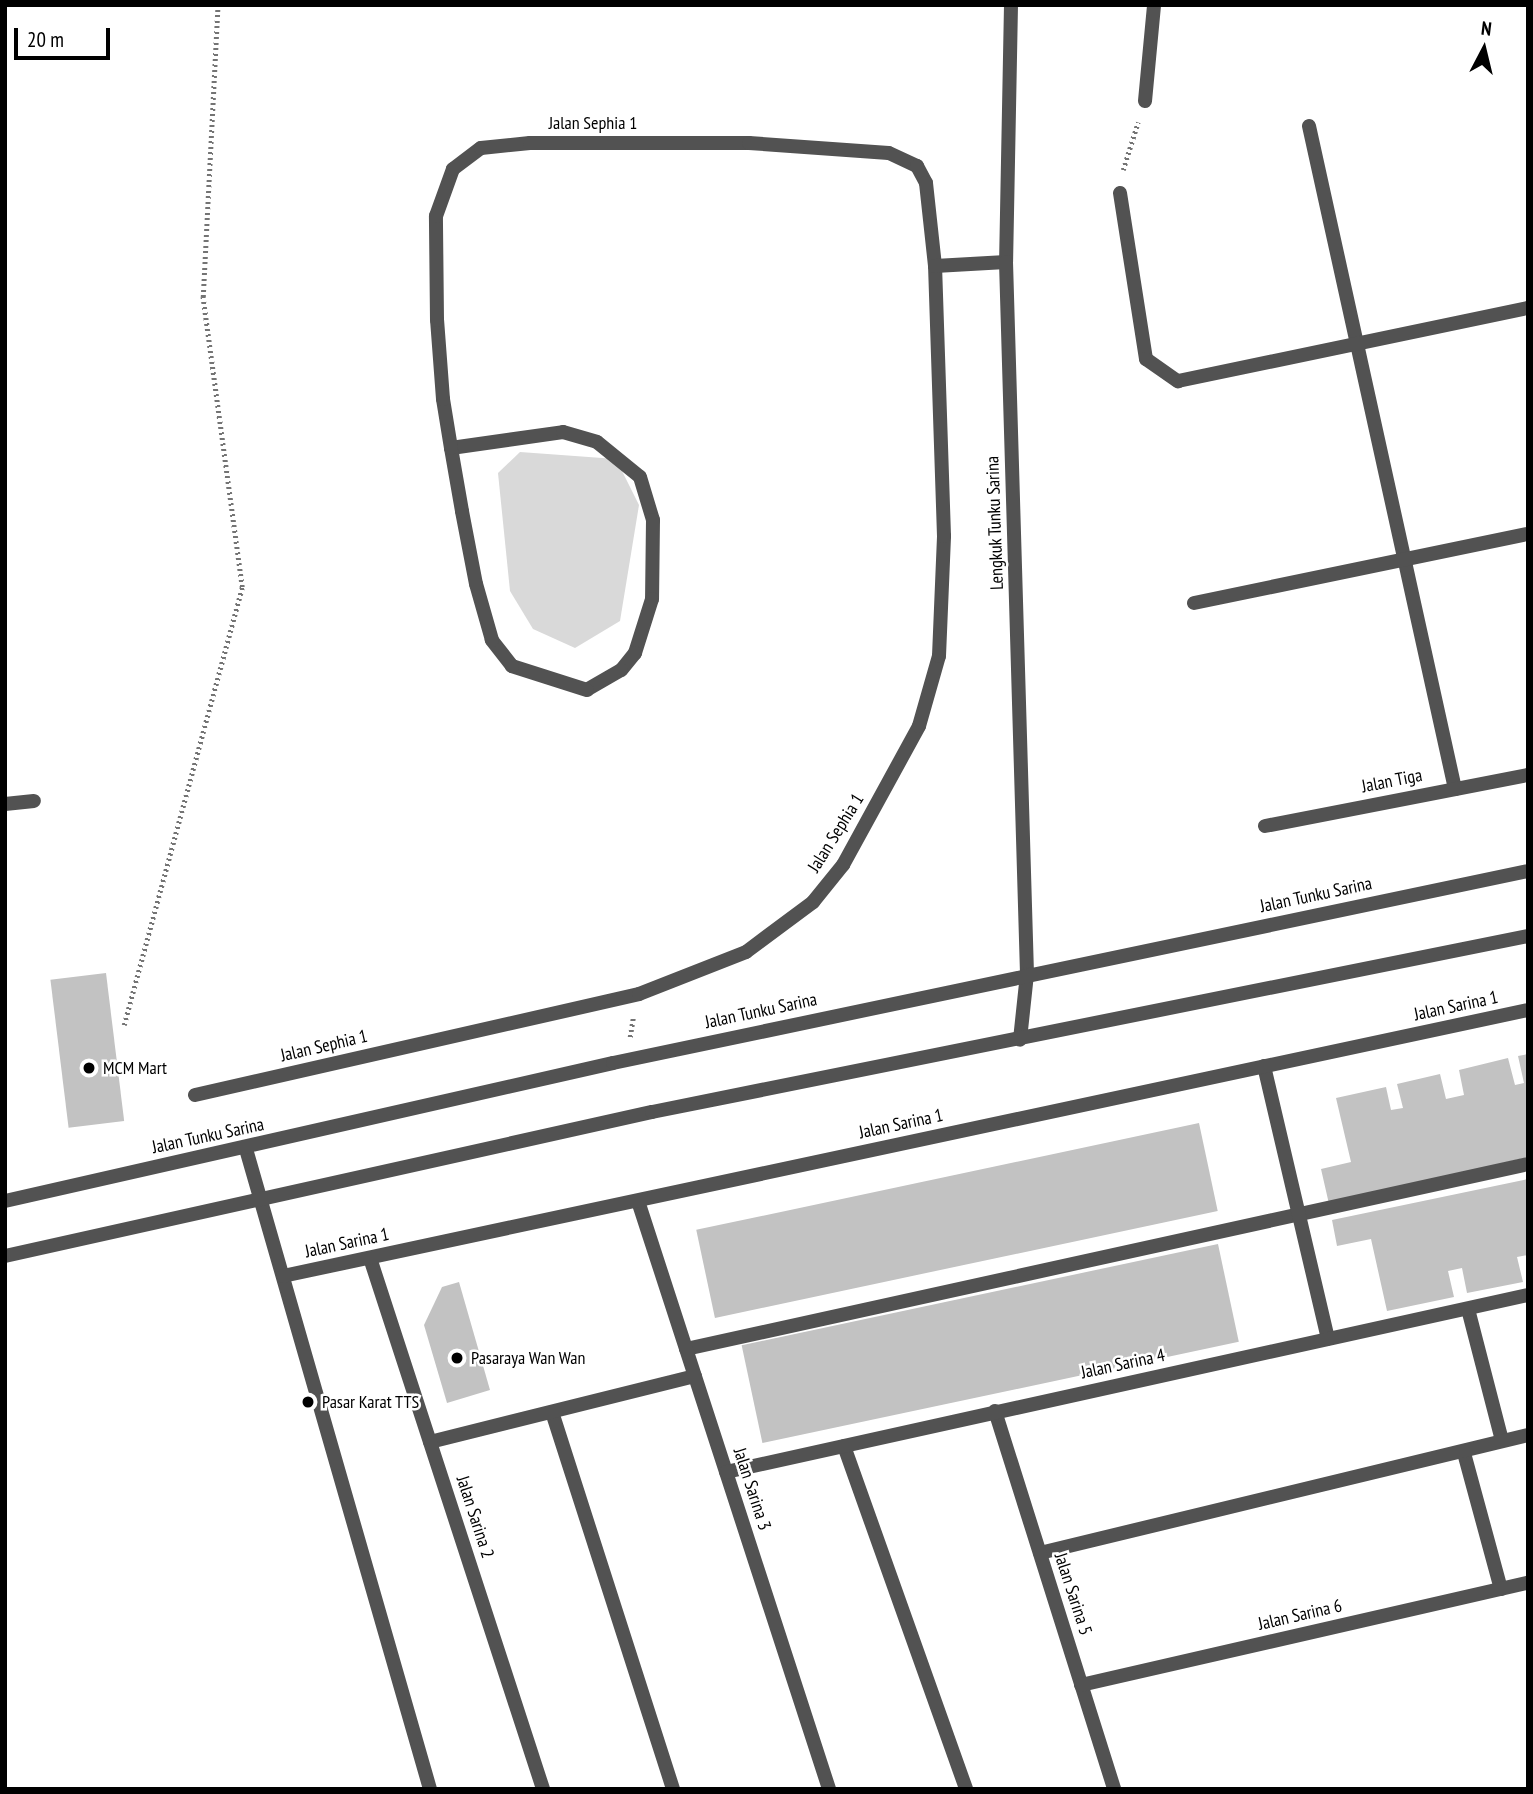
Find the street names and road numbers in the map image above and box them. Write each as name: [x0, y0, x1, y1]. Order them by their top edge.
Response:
street label: Jalan Sephia 1: [549, 112, 637, 134]
street label: Lengkuk Tunku Sarina: [982, 455, 1008, 591]
street label: Jalan Tiga: [1360, 765, 1424, 797]
street label: Jalan Sephia 1: [803, 790, 869, 876]
street label: Jalan Tunku Sarina: [1258, 873, 1374, 917]
street label: Jalan Sarina 1: [1412, 987, 1500, 1025]
street label: Jalan Tunku Sarina: [703, 989, 819, 1033]
street label: Jalan Sephia 1: [278, 1026, 370, 1066]
street label: Jalan Sarina 1: [857, 1105, 945, 1143]
street label: Jalan Tunku Sarina: [150, 1114, 266, 1158]
street label: Jalan Sarina 1: [303, 1224, 391, 1262]
street label: Jalan Sarina 4: [1079, 1345, 1167, 1383]
street label: Jalan Sarina 3: [729, 1445, 775, 1533]
street label: Jalan Sarina 2: [452, 1473, 498, 1561]
street label: Jalan Sarina 5: [1050, 1550, 1096, 1638]
street label: Jalan Sarina 6: [1256, 1595, 1344, 1635]

